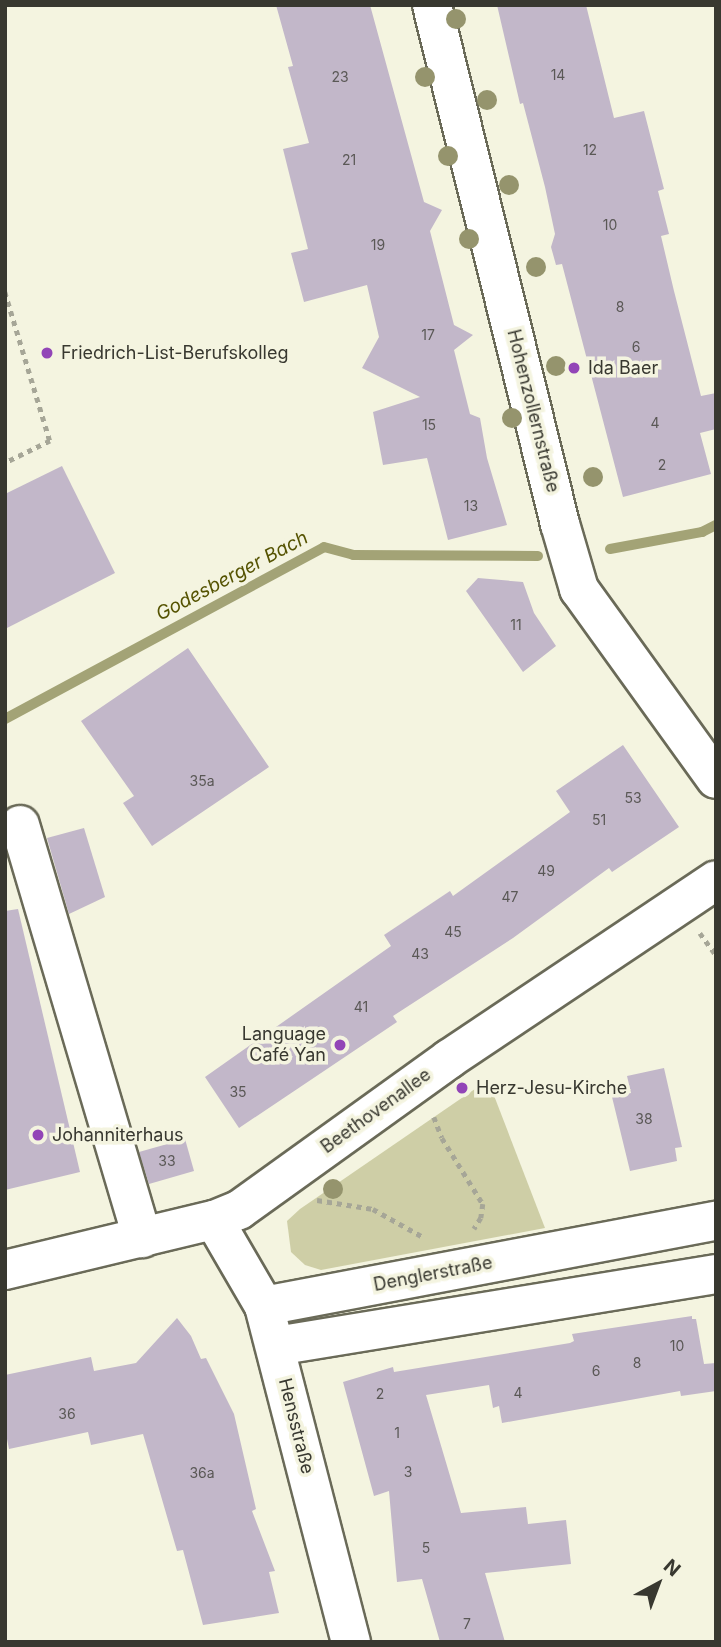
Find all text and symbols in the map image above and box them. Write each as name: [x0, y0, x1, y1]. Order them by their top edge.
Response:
house number: 14: [551, 67, 565, 83]
house number: 23: [331, 69, 349, 85]
house number: 12: [583, 142, 597, 158]
house number: 21: [342, 152, 356, 168]
house number: 10: [603, 217, 617, 233]
house number: 19: [371, 237, 385, 253]
house number: 8: [616, 299, 624, 315]
house number: 17: [421, 327, 435, 343]
street label: Hohenzollernstraße: [502, 327, 564, 495]
house number: 6: [632, 339, 640, 355]
place label: Friedrich-List-Berufskolleg: [61, 342, 288, 364]
marker: Friedrich-List-Berufskolleg: [39, 345, 55, 361]
place label: Ida Baer: [588, 357, 658, 379]
marker: Ida Baer: [566, 360, 582, 376]
house number: 4: [650, 415, 660, 431]
house number: 15: [422, 417, 436, 433]
house number: 2: [658, 457, 666, 473]
house number: 13: [464, 498, 478, 514]
water label: Godesberger Bach: [152, 526, 312, 626]
house number: 11: [510, 617, 522, 633]
house number: 35a: [189, 773, 215, 789]
house number: 53: [624, 790, 642, 806]
house number: 51: [592, 812, 606, 828]
house number: 49: [537, 863, 555, 879]
house number: 47: [502, 889, 518, 905]
house number: 45: [444, 924, 462, 940]
house number: 43: [411, 946, 429, 962]
house number: 41: [354, 999, 368, 1015]
place label: Language Café Yan: [242, 1024, 326, 1066]
marker: Language Café Yan: [332, 1037, 348, 1053]
street label: Beethovenallee: [317, 1064, 435, 1158]
place label: Herz-Jesu-Kirche: [476, 1077, 627, 1099]
marker: Herz-Jesu-Kirche: [454, 1080, 470, 1096]
house number: 35: [229, 1084, 247, 1100]
house number: 38: [635, 1111, 653, 1127]
place label: Johanniterhaus: [52, 1124, 184, 1146]
marker: Johanniterhaus: [30, 1127, 46, 1143]
house number: 33: [158, 1153, 176, 1169]
street label: Denglerstraße: [372, 1252, 494, 1296]
house number: 10: [670, 1338, 684, 1354]
house number: 8: [633, 1355, 641, 1371]
house number: 6: [592, 1363, 600, 1379]
street label: Hensstraße: [274, 1376, 318, 1476]
house number: 4: [513, 1385, 523, 1401]
house number: 2: [376, 1386, 384, 1402]
house number: 36: [58, 1406, 76, 1422]
house number: 1: [394, 1425, 400, 1441]
house number: 3: [404, 1464, 412, 1480]
house number: 36a: [189, 1465, 215, 1481]
house number: 5: [422, 1540, 430, 1556]
north arrow: [623, 1549, 693, 1619]
text: N: [659, 1554, 685, 1581]
house number: 7: [463, 1616, 471, 1632]

